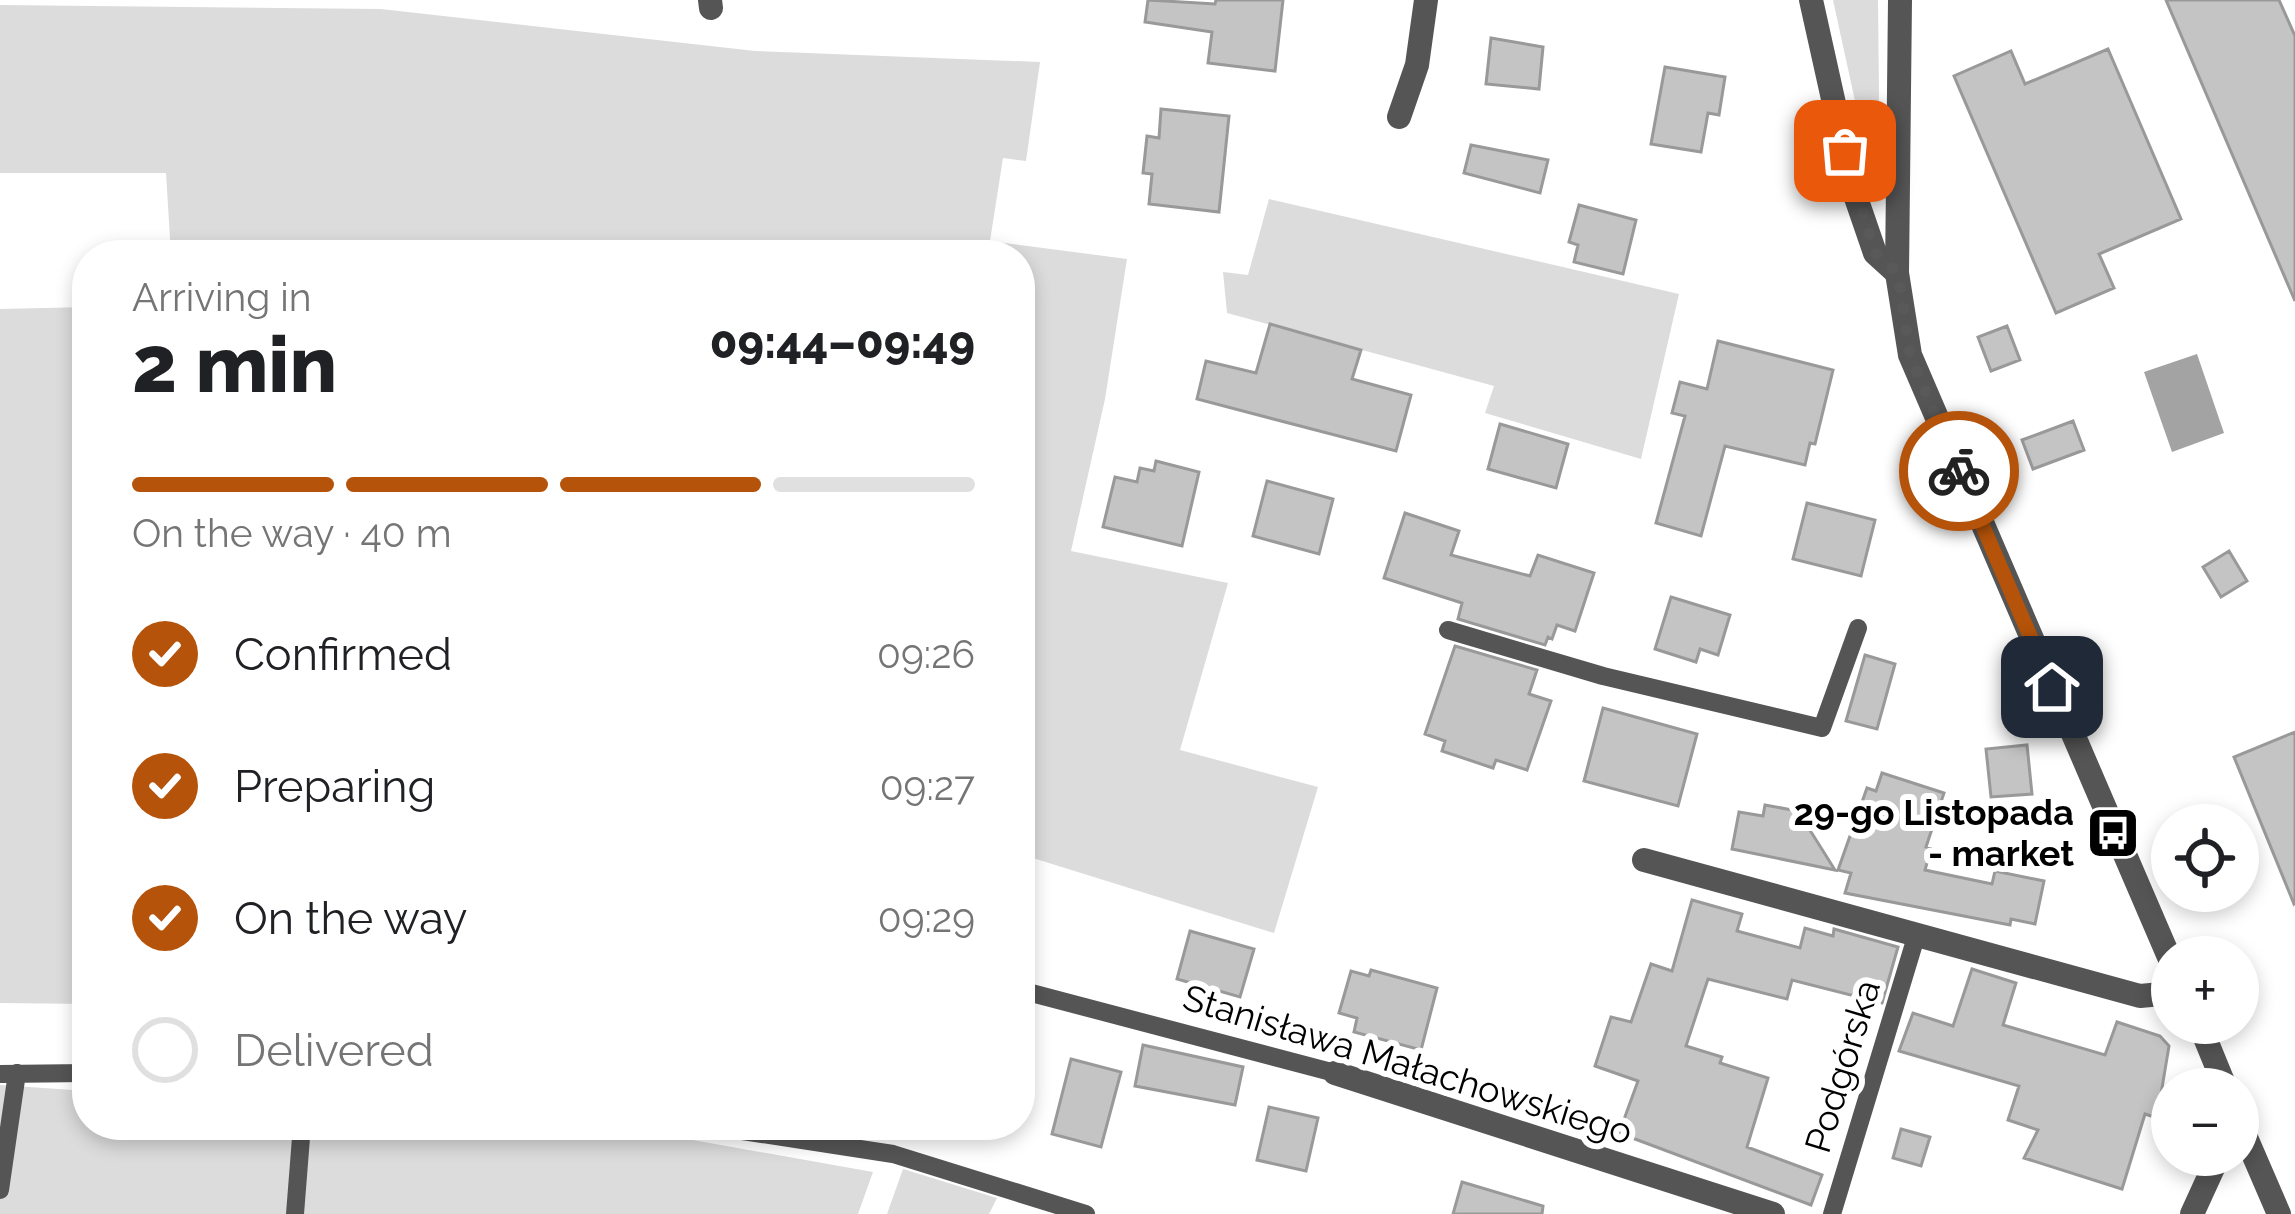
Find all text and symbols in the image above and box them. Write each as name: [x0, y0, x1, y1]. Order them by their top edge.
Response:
pin: [1794, 100, 1896, 202]
icon: bag: [1812, 118, 1878, 184]
text: Arriving in: [132, 274, 312, 320]
text: 09:44–09:49: [710, 316, 975, 369]
text: 2 min: [132, 319, 337, 410]
courier: [1899, 411, 2019, 531]
icon: bike: [1926, 438, 1992, 504]
text: On the way · 40 m: [132, 510, 452, 556]
icon: check: [132, 621, 198, 687]
text: Confirmed: [234, 628, 452, 681]
text: 09:26: [877, 631, 975, 677]
pin: [2001, 636, 2103, 738]
icon: home: [2019, 654, 2085, 720]
icon: check: [132, 753, 198, 819]
text: Preparing: [234, 760, 435, 813]
text: 09:27: [880, 763, 975, 809]
place label: 29-go Listopada - market: [1793, 791, 2074, 874]
map controls: [2151, 804, 2259, 1176]
button: locate: [2151, 804, 2259, 912]
bus stop icon: 29-go Listopada - market: [2085, 805, 2141, 861]
icon: check: [132, 885, 198, 951]
text: On the way: [234, 892, 468, 945]
text: 09:29: [878, 895, 975, 941]
button: +: [2151, 936, 2259, 1044]
street label: Podgórska: [1796, 975, 1888, 1157]
street label: Stanisława Małachowskiego: [1178, 976, 1638, 1152]
text: Delivered: [234, 1024, 434, 1077]
button: −: [2151, 1068, 2259, 1176]

